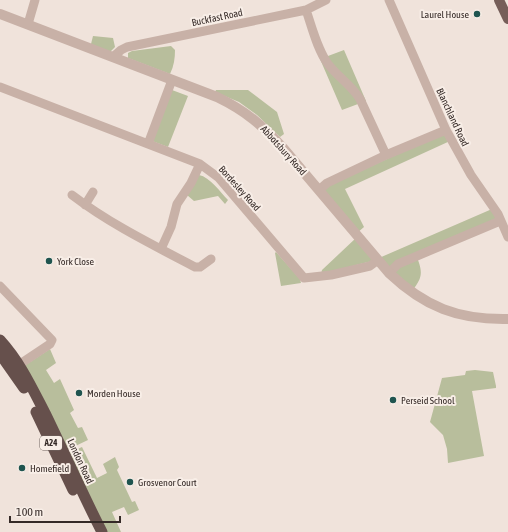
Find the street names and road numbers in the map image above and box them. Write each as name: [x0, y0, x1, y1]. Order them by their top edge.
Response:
street label: Buckfast Road: [191, 7, 244, 28]
street label: Blanchland Road: [434, 86, 471, 148]
street label: Abbotsbury Road: [259, 123, 309, 177]
street label: Bordesley Road: [217, 164, 263, 213]
road number: A24: [40, 436, 62, 450]
street label: London Road: [65, 437, 96, 486]

